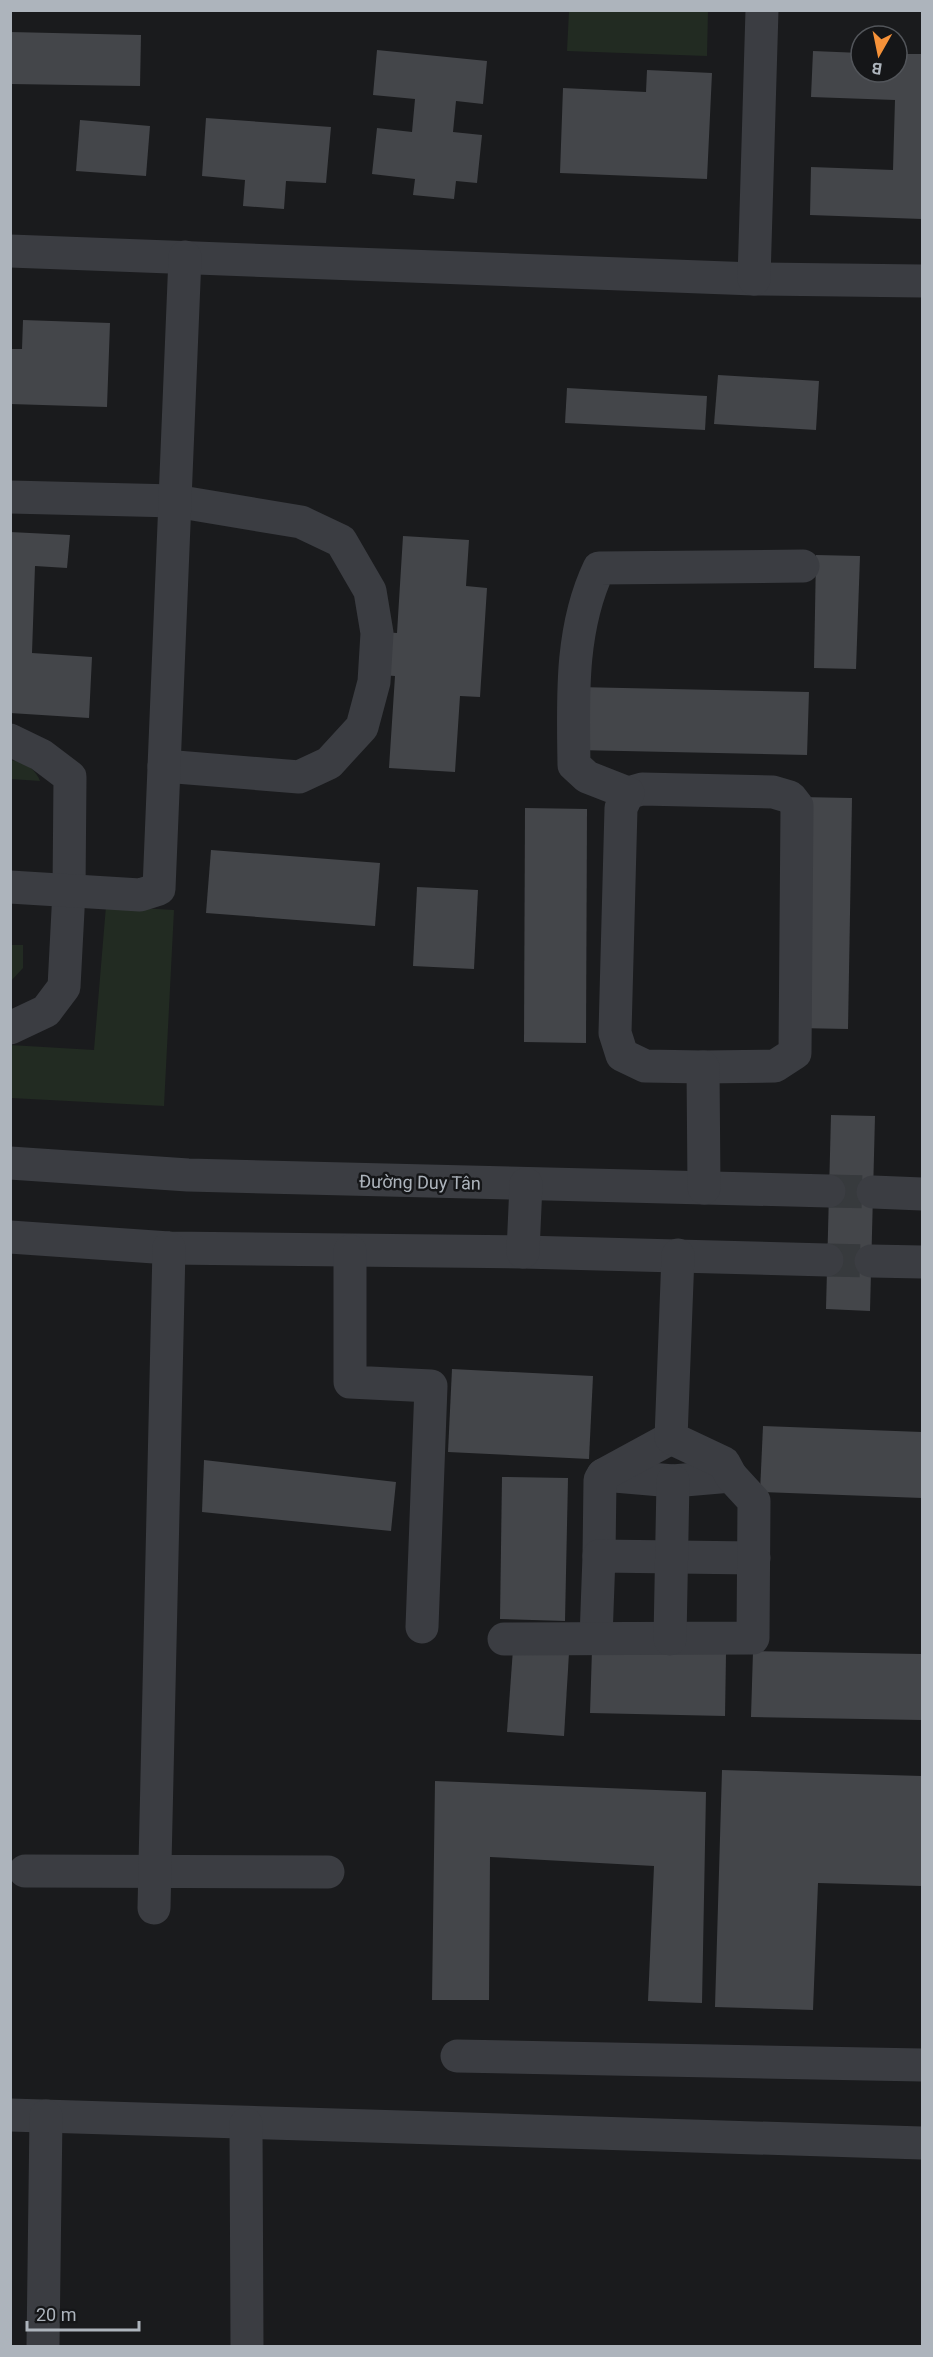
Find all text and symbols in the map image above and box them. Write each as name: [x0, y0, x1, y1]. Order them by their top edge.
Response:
north arrow: [849, 24, 909, 84]
text: B: [870, 58, 883, 79]
street label: Đường Duy Tân: [359, 1170, 481, 1194]
scale bar: [27, 2294, 140, 2332]
text: 20 m: [36, 2304, 76, 2325]

